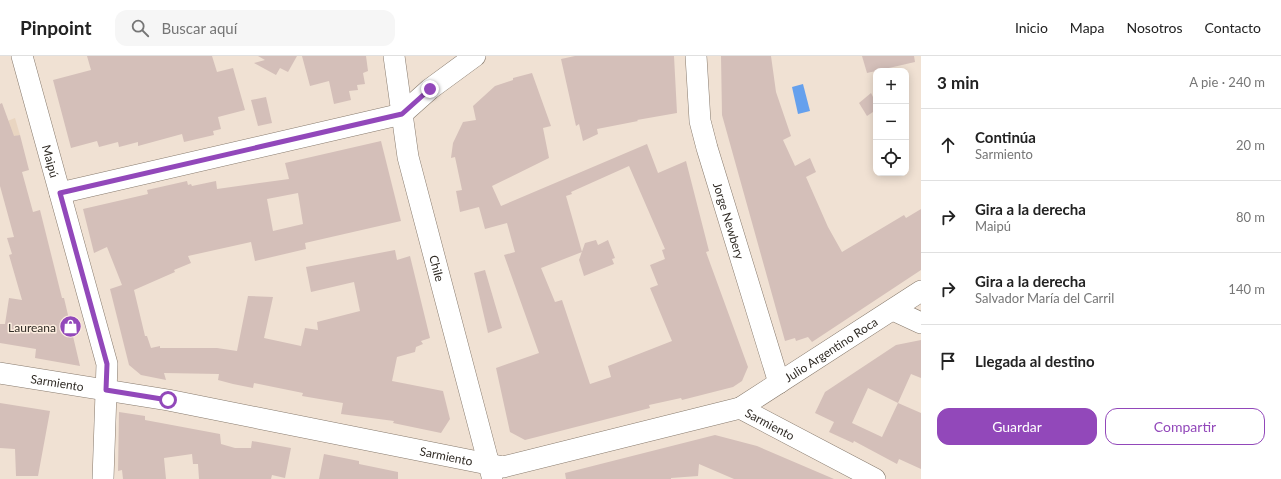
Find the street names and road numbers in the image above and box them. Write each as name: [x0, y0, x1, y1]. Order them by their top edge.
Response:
street label: Maipú: [39, 143, 63, 179]
street label: Jorge Newbery: [710, 180, 748, 262]
street label: Chile: [427, 253, 448, 283]
street label: Julio Argentino Roca: [781, 314, 880, 385]
street label: Sarmiento: [30, 371, 85, 394]
street label: Sarmiento: [743, 405, 797, 443]
street label: Sarmiento: [419, 443, 474, 468]

